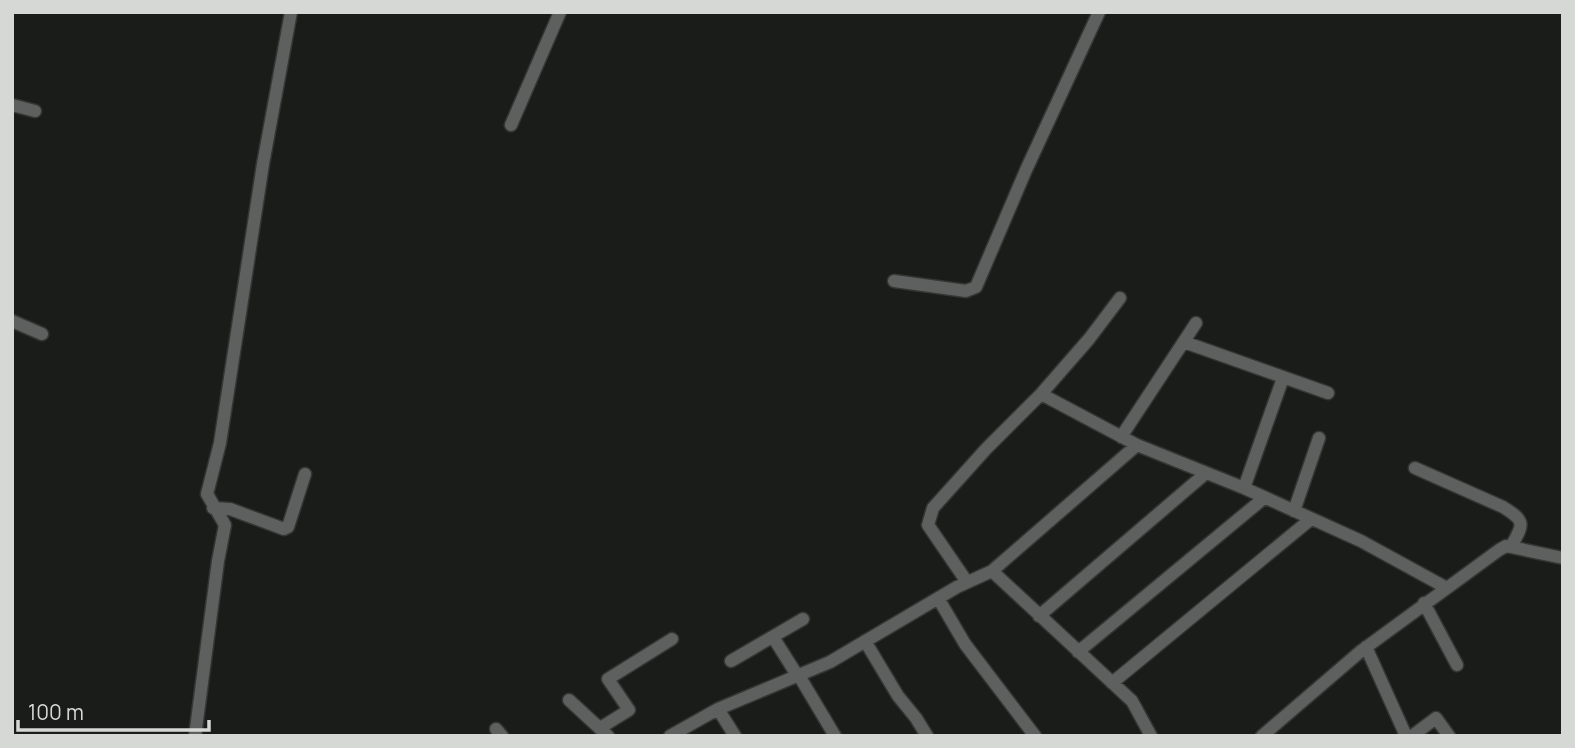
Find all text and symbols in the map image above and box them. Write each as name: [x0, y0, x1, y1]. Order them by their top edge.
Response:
scale bar: [18, 688, 208, 732]
text: 100 m: [28, 698, 84, 726]

